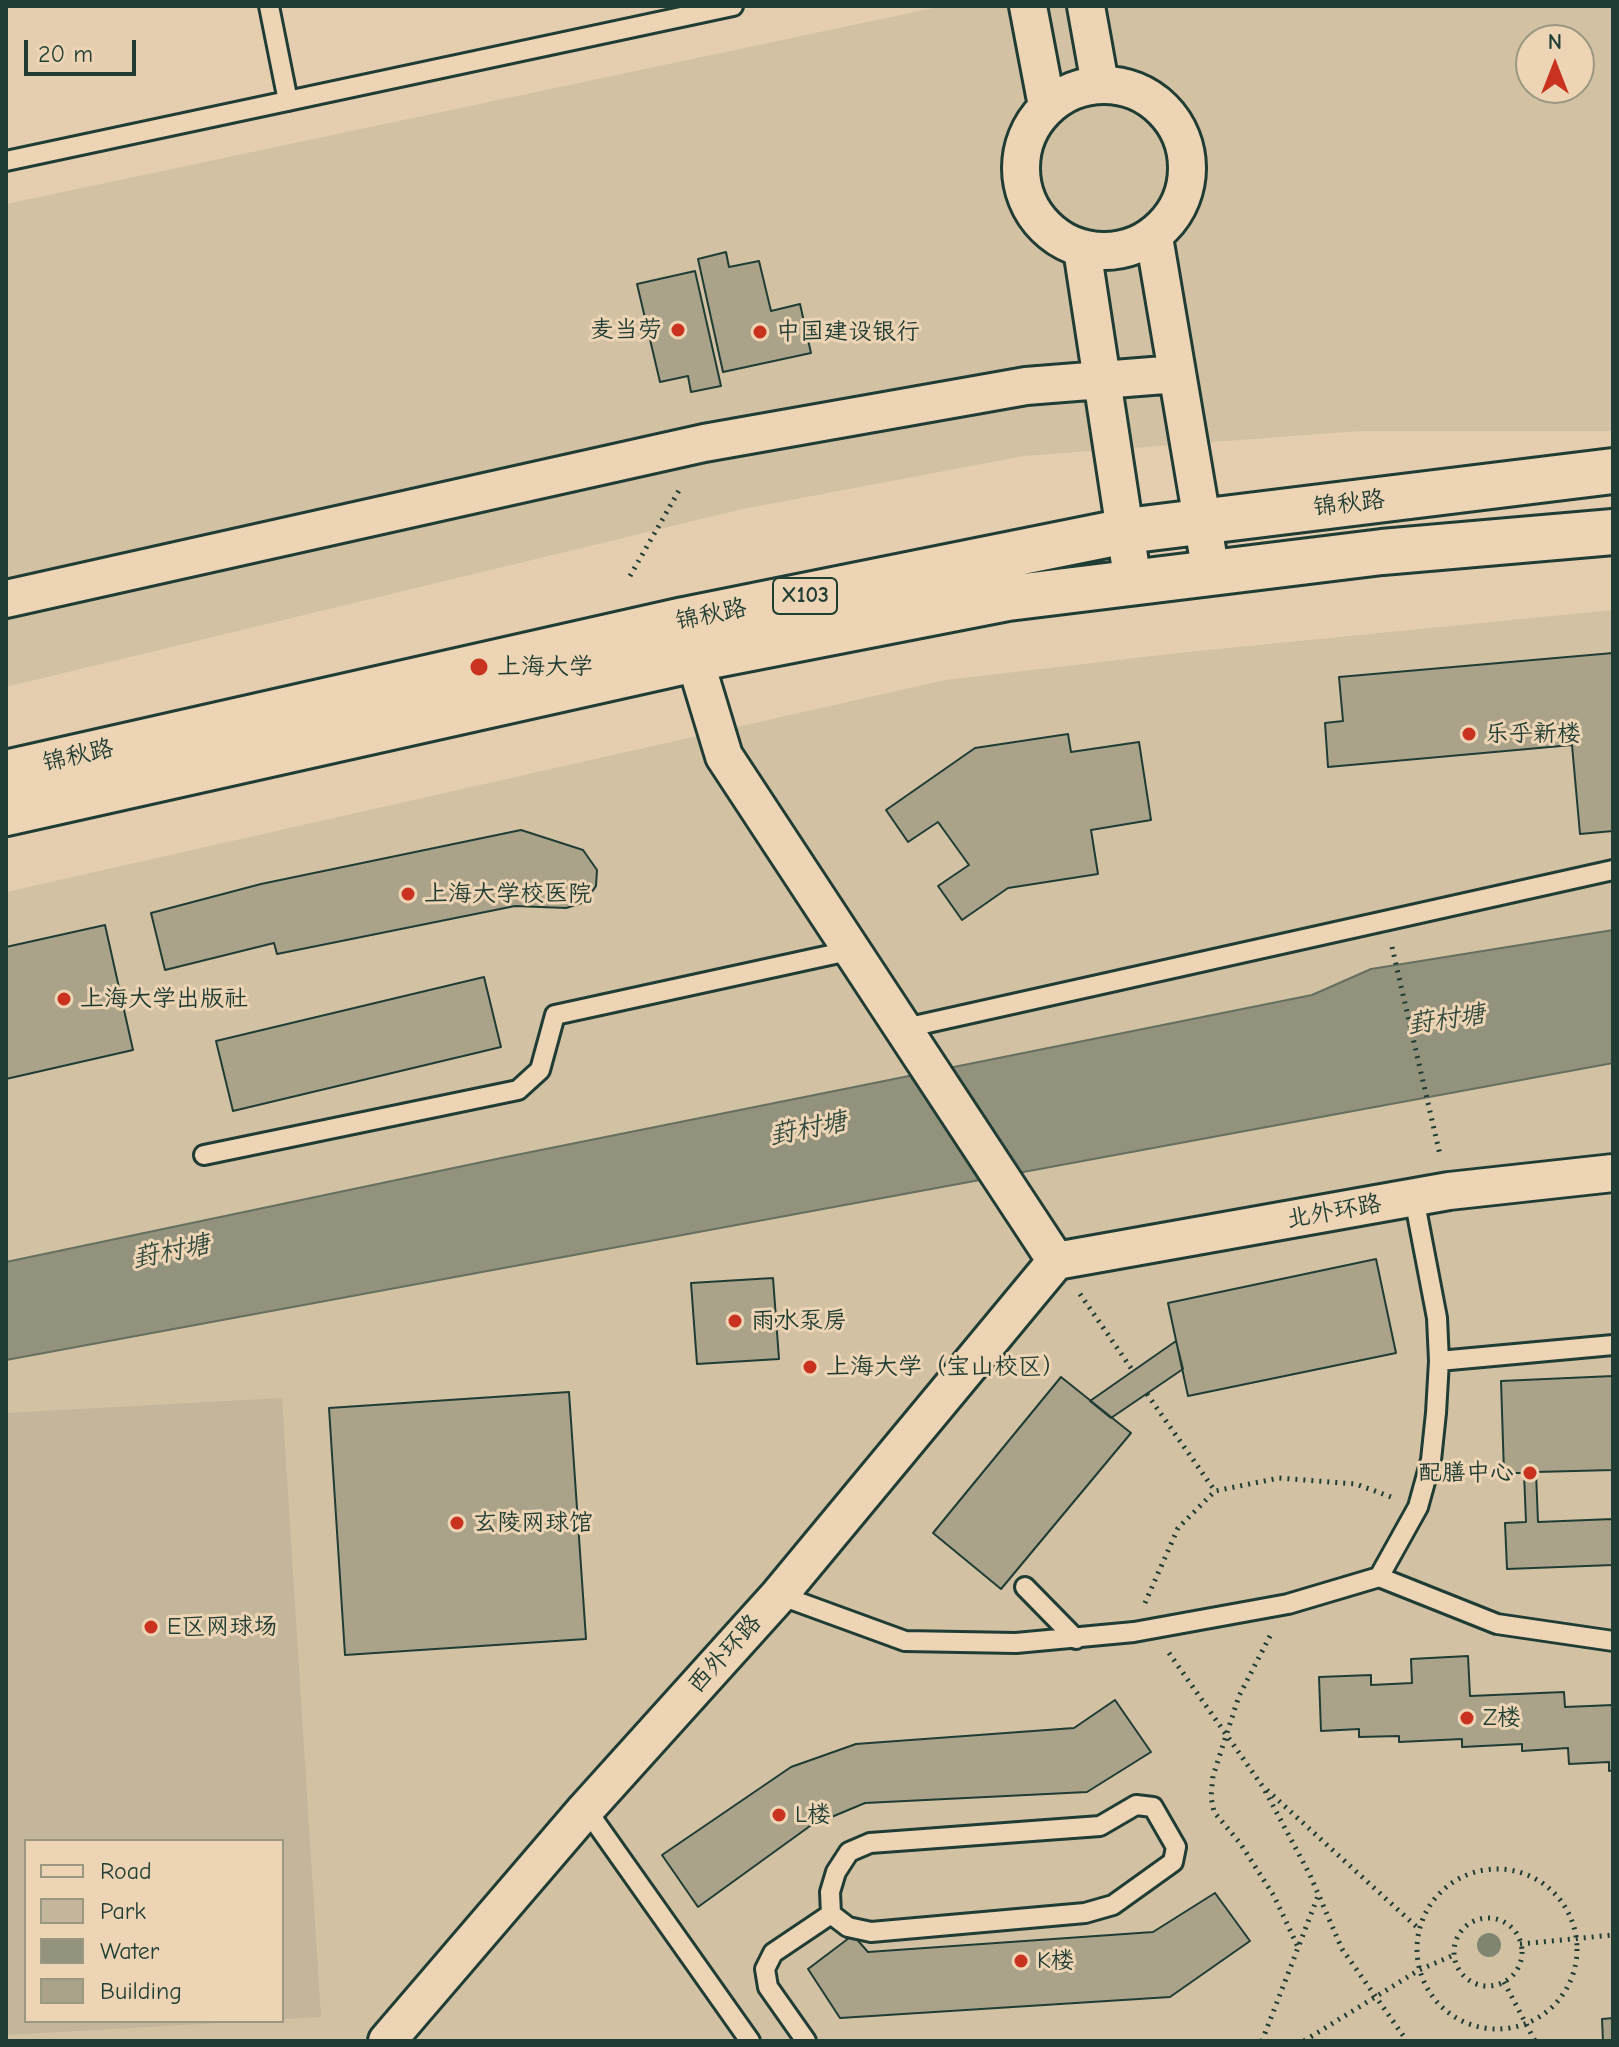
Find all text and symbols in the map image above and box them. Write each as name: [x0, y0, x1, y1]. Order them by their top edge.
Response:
scale bar: [28, 24, 140, 74]
north arrow: [1515, 24, 1595, 104]
text: N: [1548, 29, 1562, 55]
text: 20 m: [38, 40, 93, 68]
place label: 麦当劳: [590, 316, 662, 344]
place label: 中国建设银行: [776, 318, 920, 346]
marker: 麦当劳: [669, 321, 687, 339]
marker: 中国建设银行: [751, 323, 769, 341]
street label: 锦秋路: [1312, 485, 1386, 523]
road number: X103: [773, 578, 837, 614]
street label: 锦秋路: [673, 593, 749, 637]
place label: 上海大学: [497, 653, 593, 681]
marker: 上海大学: [468, 656, 490, 678]
place label: 乐乎新楼: [1485, 720, 1581, 748]
marker: 乐乎新楼: [1460, 725, 1478, 743]
street label: 锦秋路: [40, 734, 116, 778]
place label: 上海大学校医院: [424, 880, 592, 908]
marker: 上海大学校医院: [399, 885, 417, 903]
place label: 上海大学出版社: [80, 985, 248, 1013]
marker: 上海大学出版社: [55, 990, 73, 1008]
water label: 葑村塘: [1405, 999, 1487, 1041]
water label: 葑村塘: [767, 1106, 849, 1152]
street label: 北外环路: [1284, 1189, 1384, 1235]
water label: 葑村塘: [130, 1229, 212, 1275]
place label: 雨水泵房: [751, 1307, 847, 1335]
marker: 雨水泵房: [726, 1312, 744, 1330]
place label: 上海大学（宝山校区）: [826, 1353, 1066, 1381]
marker: 上海大学（宝山校区）: [801, 1358, 819, 1376]
place label: 配膳中心: [1418, 1459, 1514, 1487]
marker: 配膳中心: [1521, 1464, 1539, 1482]
place label: 玄陵网球馆: [473, 1509, 593, 1537]
marker: 玄陵网球馆: [448, 1514, 466, 1532]
street label: 西外环路: [682, 1609, 768, 1699]
place label: E区网球场: [167, 1613, 277, 1641]
marker: E区网球场: [142, 1618, 160, 1636]
place label: Z楼: [1483, 1704, 1521, 1732]
marker: Z楼: [1458, 1709, 1476, 1727]
place label: L楼: [795, 1801, 831, 1829]
marker: L楼: [770, 1806, 788, 1824]
legend: [24, 1839, 284, 2023]
text: Road: [100, 1857, 152, 1885]
text: Park: [100, 1897, 146, 1925]
text: Water: [100, 1937, 159, 1965]
place label: K楼: [1037, 1947, 1074, 1975]
marker: K楼: [1012, 1952, 1030, 1970]
text: Building: [100, 1977, 182, 2005]

